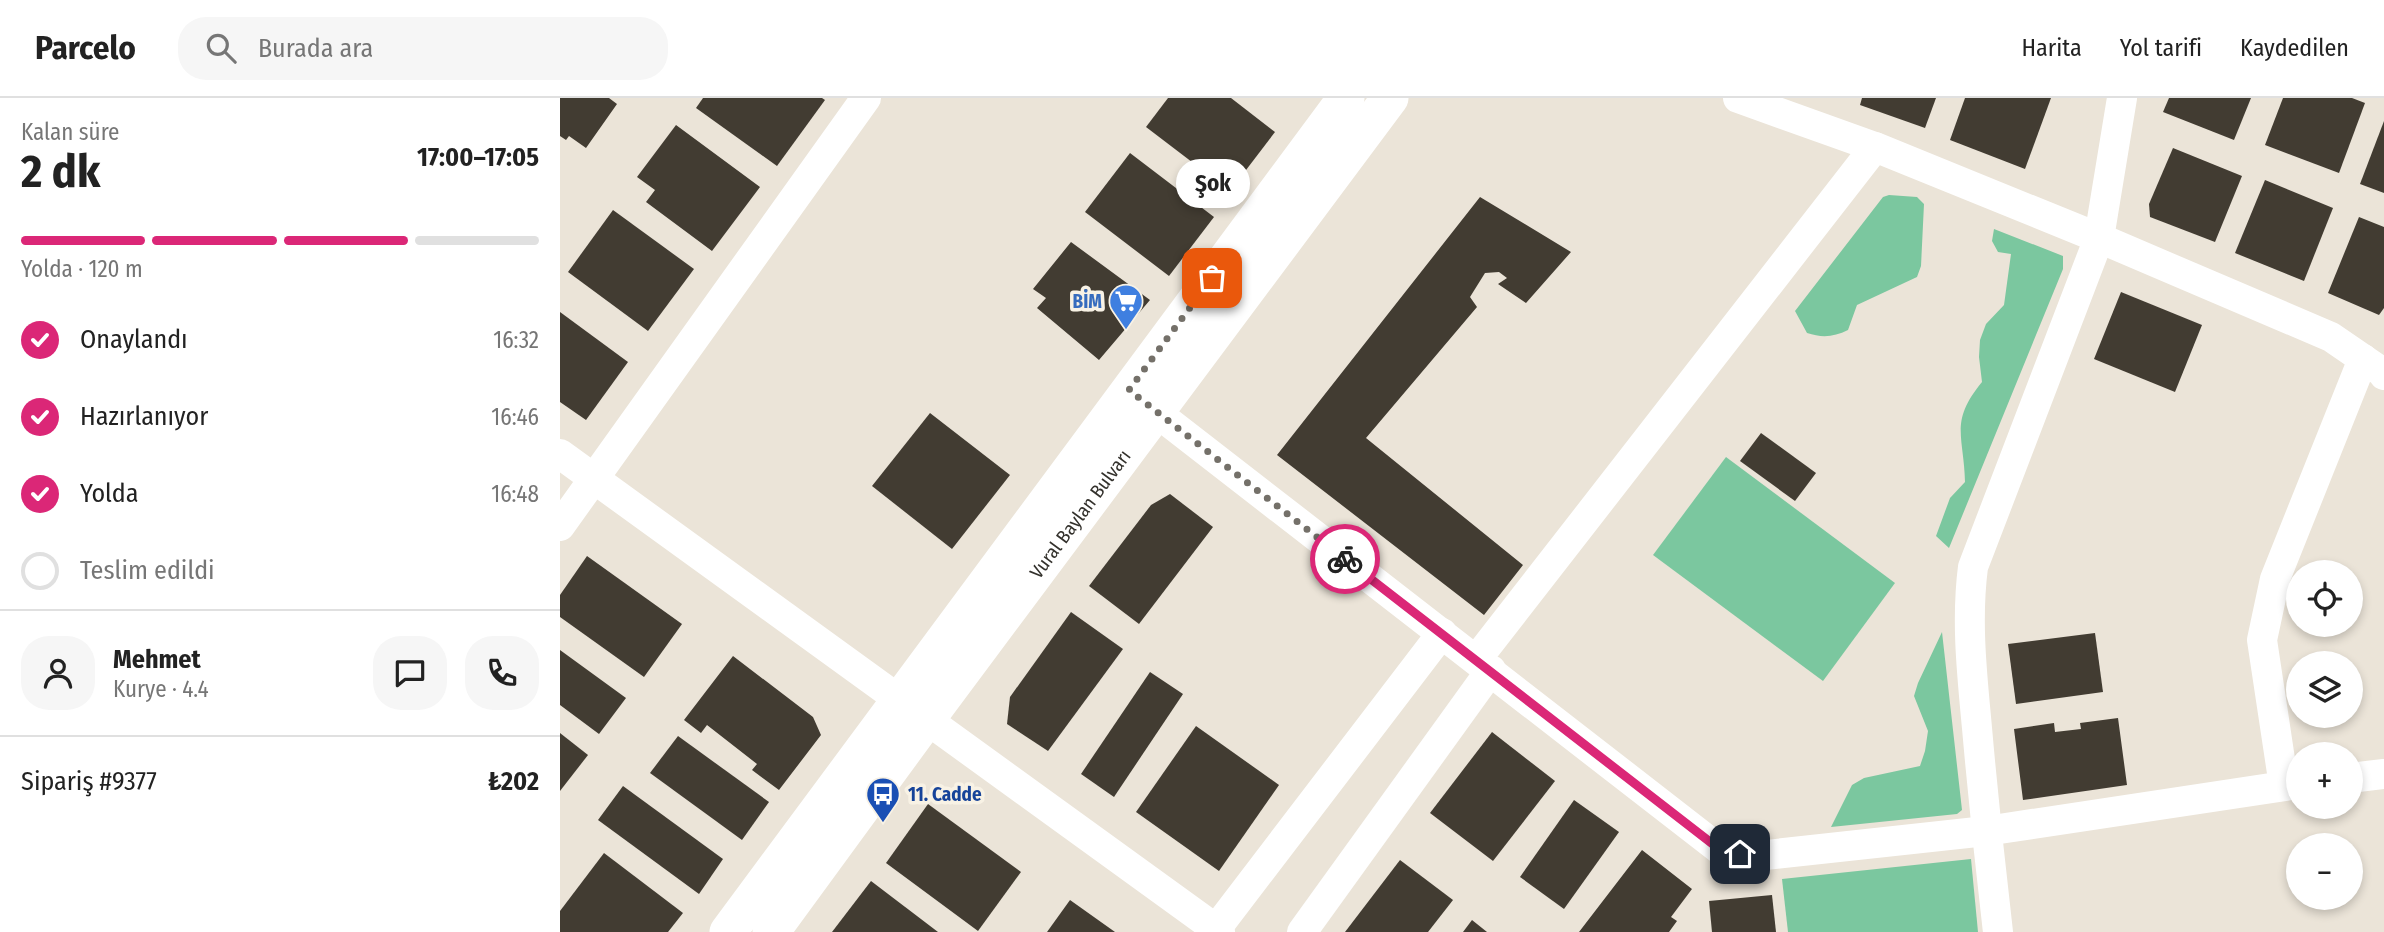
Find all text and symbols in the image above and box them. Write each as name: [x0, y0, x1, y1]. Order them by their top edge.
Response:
search box: [178, 17, 668, 80]
text: Parcelo: [35, 28, 136, 68]
icon: search: [202, 29, 240, 67]
text: Burada ara: [258, 33, 373, 64]
text: Harita: [2022, 34, 2082, 62]
text: Yol tarifi: [2120, 34, 2202, 62]
text: Kaydedilen: [2240, 34, 2349, 62]
text: Kalan süre: [21, 118, 119, 146]
text: 17:00–17:05: [417, 142, 539, 173]
text: 2 dk: [21, 144, 100, 199]
callout: Şok: [1175, 159, 1249, 208]
text: Şok: [1195, 169, 1231, 197]
pin: [1182, 248, 1242, 308]
text: Yolda · 120 m: [21, 255, 143, 283]
icon: bag: [1193, 259, 1231, 297]
supermarket icon: BİM: [1107, 282, 1145, 331]
place label: BİM: [1073, 289, 1102, 313]
icon: check: [21, 321, 59, 359]
text: Onaylandı: [80, 324, 188, 355]
text: 16:32: [493, 326, 539, 354]
icon: check: [21, 398, 59, 436]
text: Hazırlanıyor: [80, 401, 208, 432]
text: 16:46: [491, 403, 539, 431]
street label: Vural Baylan Bulvarı: [1024, 445, 1135, 583]
icon: check: [21, 475, 59, 513]
text: Yolda: [80, 478, 139, 509]
text: 16:48: [491, 480, 539, 508]
courier: [1310, 524, 1380, 594]
icon: bike: [1326, 540, 1364, 578]
text: Teslim edildi: [80, 555, 215, 586]
map controls: [2286, 560, 2363, 910]
button: locate: [2286, 560, 2363, 637]
button: person: [21, 636, 95, 710]
button: chat: [373, 636, 447, 710]
button: phone: [465, 636, 539, 710]
text: Mehmet: [113, 644, 201, 675]
button: layers: [2286, 651, 2363, 728]
text: Kurye · 4.4: [113, 675, 209, 703]
button: +: [2286, 742, 2363, 819]
text: Sipariş #9377: [21, 766, 157, 797]
text: ₺202: [488, 766, 539, 797]
bus stop icon: 11. Cadde: [864, 775, 902, 824]
place label: 11. Cadde: [908, 783, 982, 806]
pin: [1710, 824, 1770, 884]
button: −: [2286, 833, 2363, 910]
icon: home: [1721, 835, 1759, 873]

